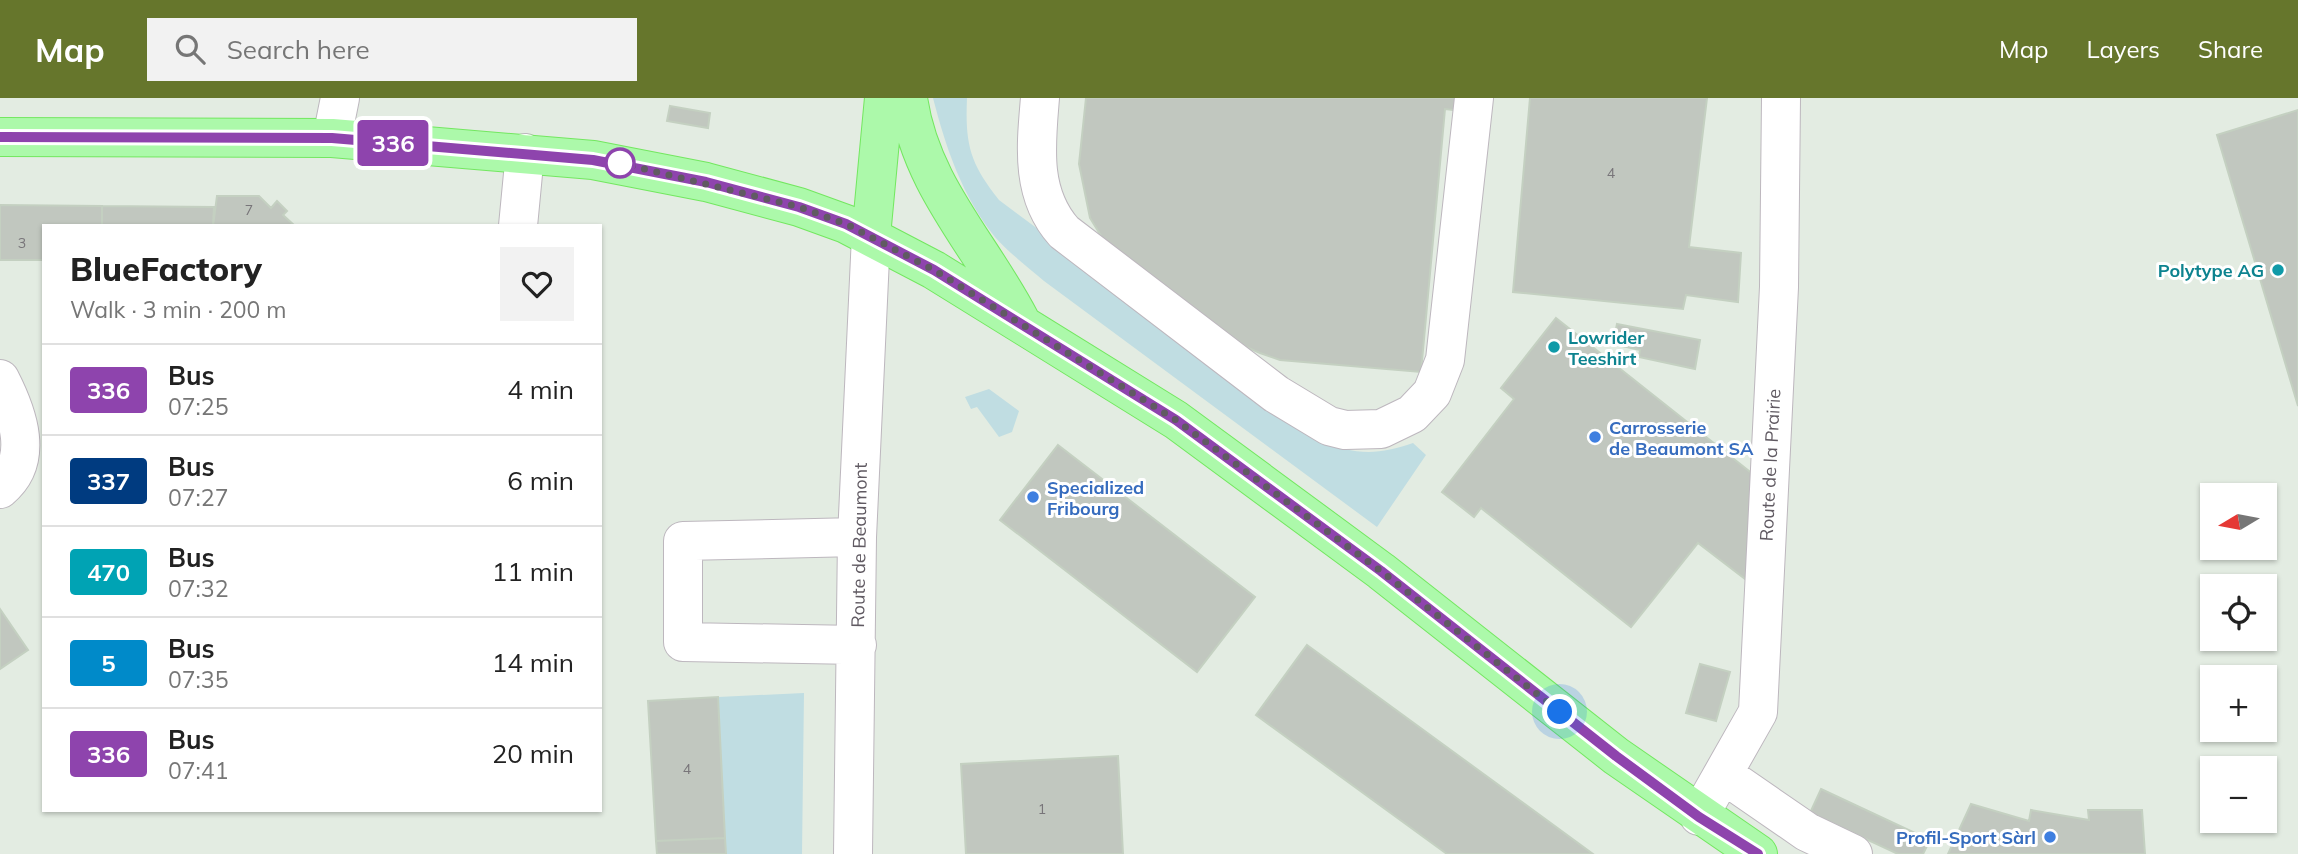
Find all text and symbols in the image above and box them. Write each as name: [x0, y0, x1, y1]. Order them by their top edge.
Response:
search box: [147, 18, 637, 81]
text: Map: [35, 29, 105, 70]
icon: search: [171, 30, 209, 68]
text: Search here: [227, 33, 370, 66]
text: Map: [1999, 34, 2048, 64]
text: Layers: [2086, 34, 2160, 64]
text: Share: [2198, 34, 2263, 64]
line badge: 336: [353, 120, 433, 166]
text: 336: [371, 128, 415, 158]
unlabelled marker: [605, 148, 635, 178]
house number: 4: [1607, 164, 1616, 182]
house number: 7: [245, 201, 253, 219]
house number: 3: [18, 234, 26, 252]
button: heart: [500, 247, 574, 321]
text: BlueFactory: [70, 248, 262, 289]
place label: Polytype AG: [2158, 259, 2264, 282]
marker: Polytype AG: [2270, 262, 2286, 278]
text: Walk · 3 min · 200 m: [70, 295, 287, 324]
place label: Lowrider Teeshirt: [1568, 326, 1645, 370]
marker: Lowrider Teeshirt: [1546, 339, 1562, 355]
text: Bus: [168, 359, 214, 392]
text: 4 min: [507, 373, 574, 406]
text: 336: [87, 375, 130, 405]
street label: Route de la Prairie: [1755, 388, 1785, 542]
text: 07:25: [168, 392, 228, 421]
place label: Carrosserie de Beaumont SA: [1609, 416, 1754, 460]
marker: Carrosserie de Beaumont SA: [1587, 429, 1603, 445]
text: Bus: [168, 450, 214, 483]
street label: Route de Beaumont: [846, 462, 872, 628]
text: 6 min: [507, 464, 574, 497]
text: 337: [87, 466, 130, 496]
place label: Specialized Fribourg: [1047, 476, 1144, 520]
text: 07:27: [168, 483, 228, 512]
north arrow: [2200, 483, 2277, 560]
map controls: [2200, 483, 2277, 833]
marker: Specialized Fribourg: [1025, 489, 1041, 505]
text: Bus: [168, 541, 214, 574]
text: 11 min: [492, 555, 574, 588]
text: 470: [87, 557, 130, 587]
text: 07:32: [168, 574, 228, 603]
button: locate: [2200, 574, 2277, 651]
text: Bus: [168, 632, 214, 665]
text: 14 min: [492, 646, 574, 679]
text: 5: [101, 648, 116, 678]
text: 07:35: [168, 665, 228, 694]
button: +: [2200, 665, 2277, 742]
your location: [1542, 694, 1577, 729]
text: Bus: [168, 723, 214, 756]
text: 20 min: [492, 737, 574, 770]
text: 336: [87, 739, 130, 769]
text: 07:41: [168, 756, 228, 785]
button: −: [2200, 756, 2277, 833]
house number: 4: [683, 760, 692, 778]
house number: 1: [1038, 800, 1046, 818]
place label: Profil-Sport Sàrl: [1896, 826, 2036, 849]
marker: Profil-Sport Sàrl: [2042, 829, 2058, 845]

